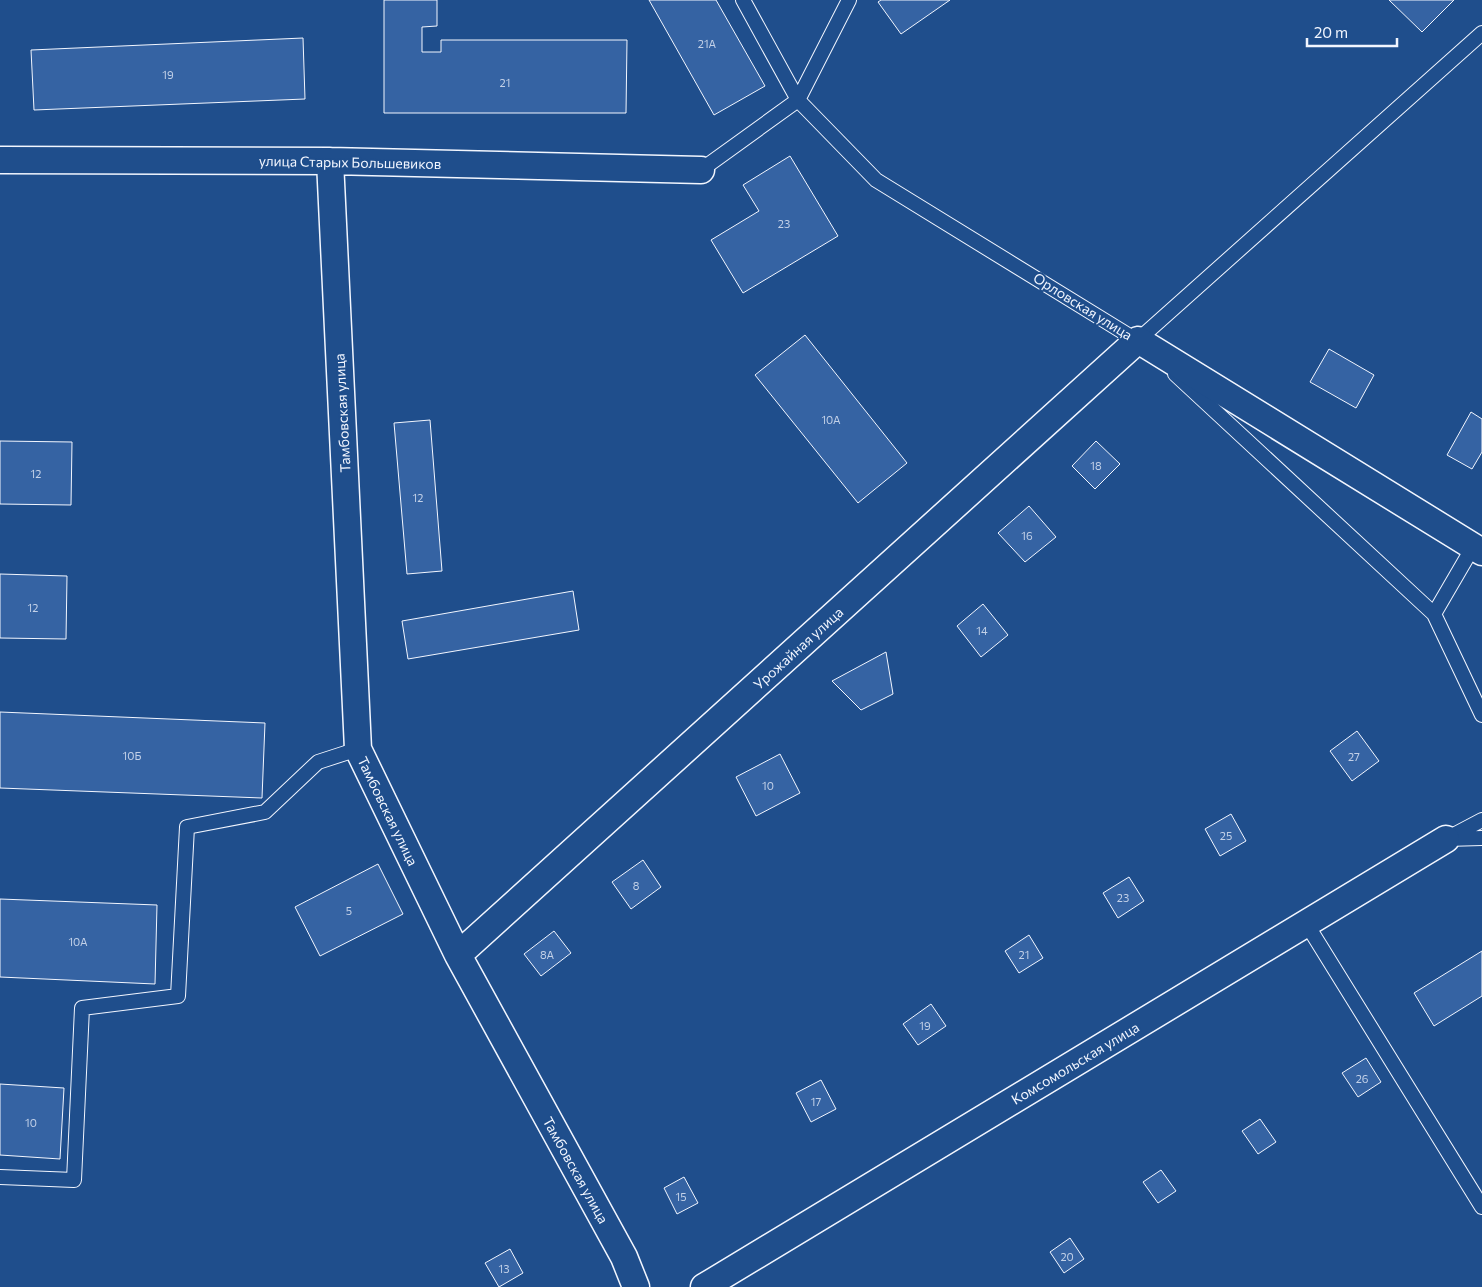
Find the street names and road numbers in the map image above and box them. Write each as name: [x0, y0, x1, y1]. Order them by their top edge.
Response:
street label: улица Старых Большевиков: [259, 152, 441, 172]
street label: Орловская улица: [1030, 269, 1136, 343]
street label: Тамбовская улица: [330, 353, 354, 473]
street label: Урожайная улица: [750, 603, 846, 693]
street label: Тамбовская улица: [354, 754, 422, 868]
street label: Комсомольская улица: [1008, 1018, 1142, 1108]
street label: Тамбовская улица: [540, 1114, 612, 1226]

